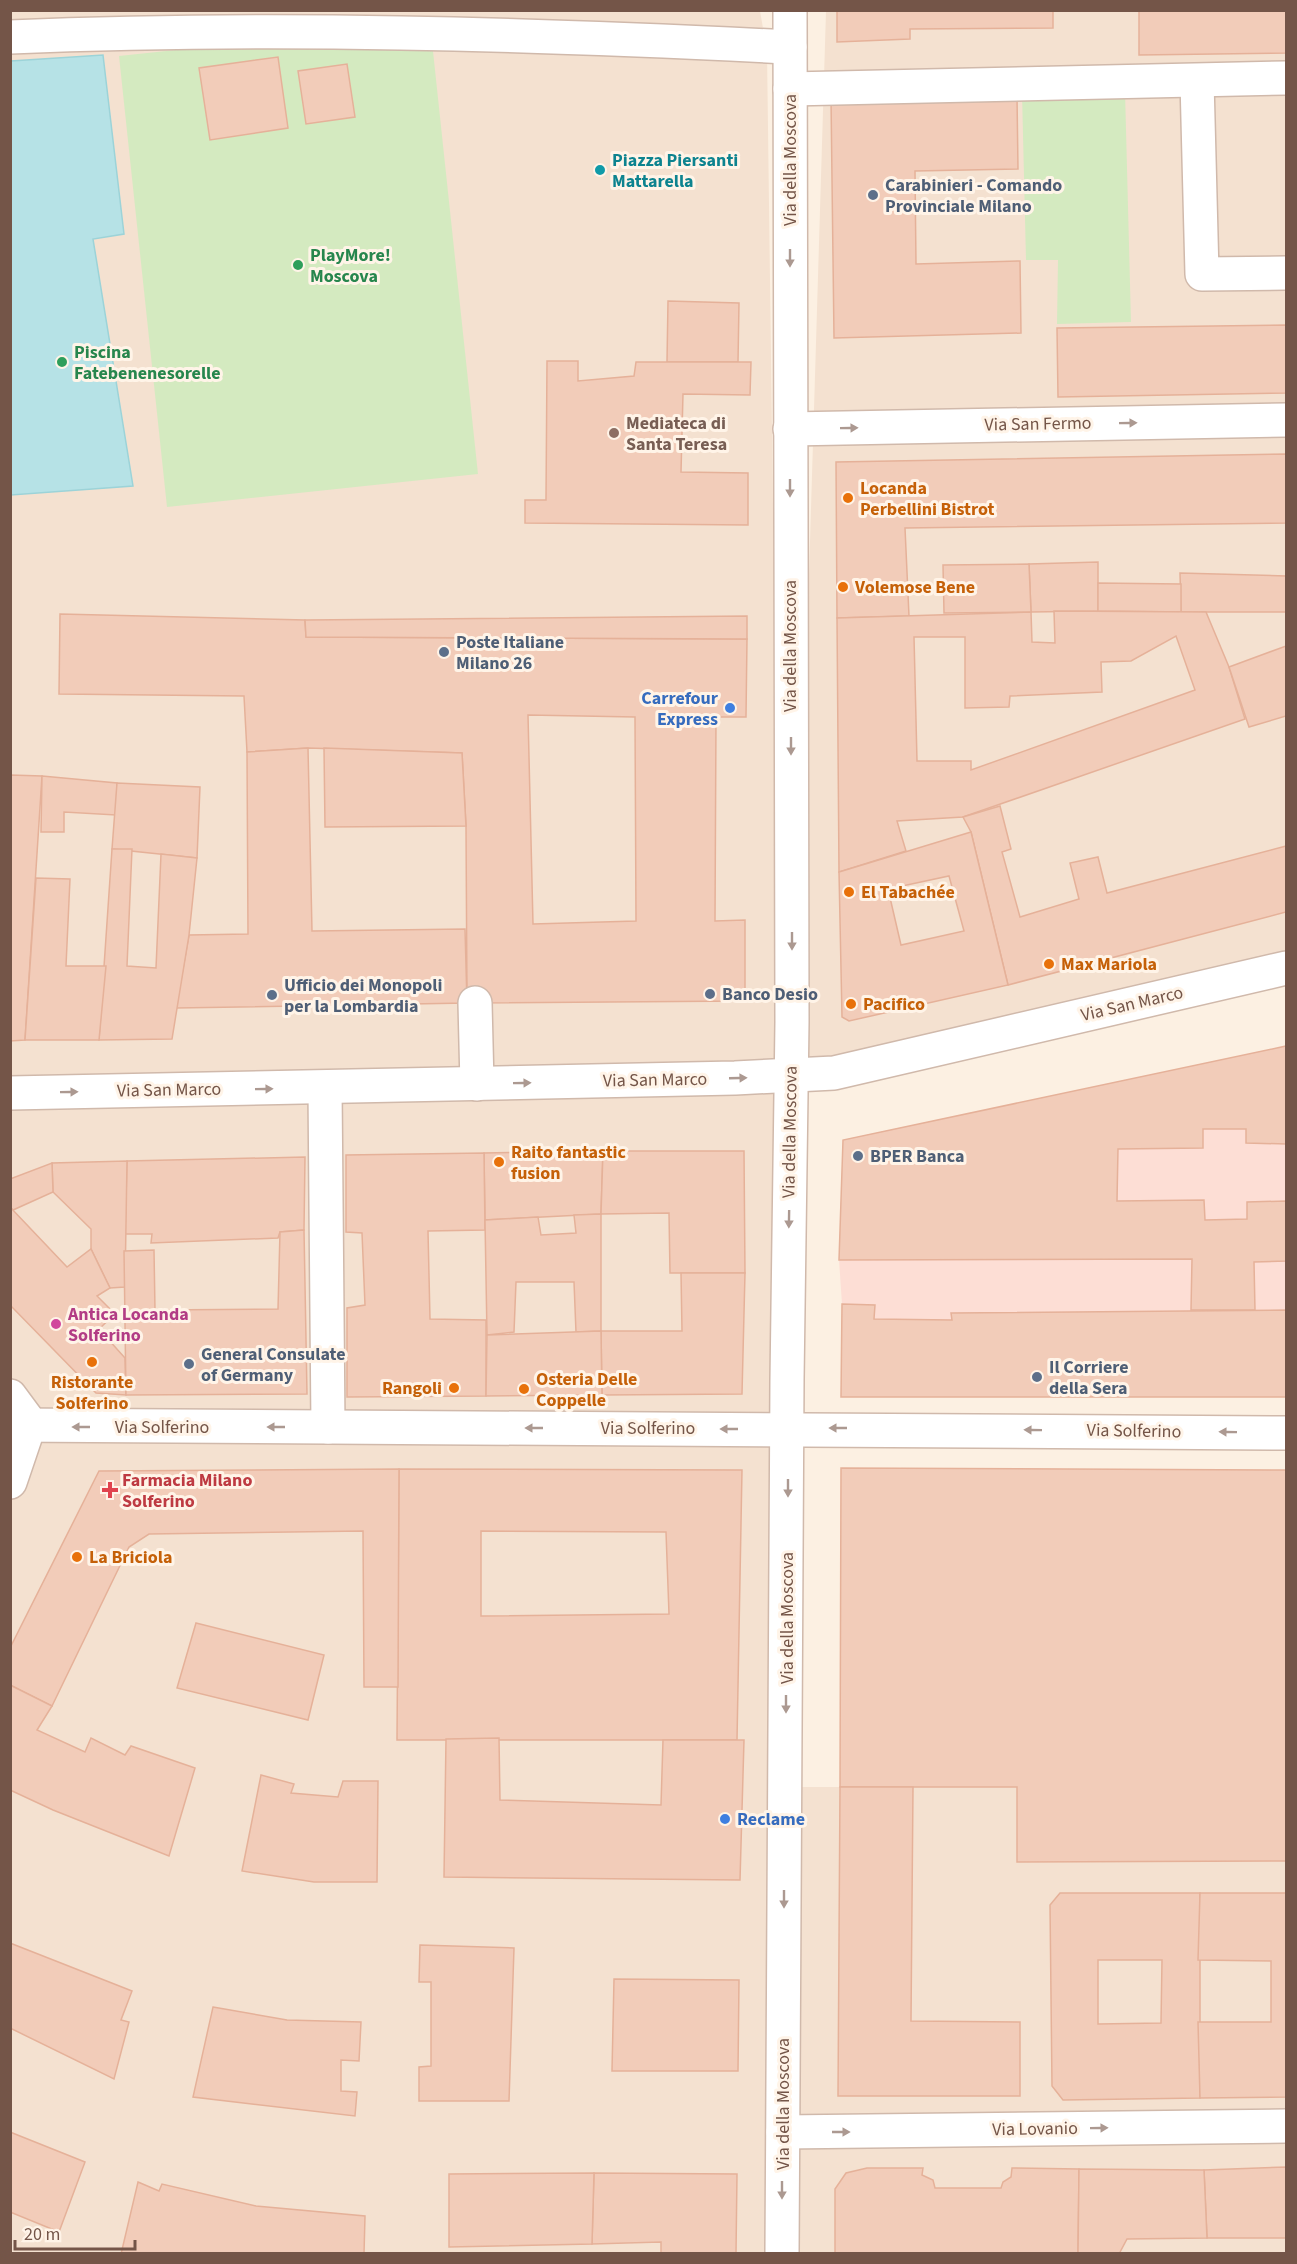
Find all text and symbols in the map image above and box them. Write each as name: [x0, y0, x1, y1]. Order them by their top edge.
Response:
street label: Via della Moscova: [778, 94, 803, 226]
place label: Piazza Piersanti Mattarella: [612, 148, 738, 194]
marker: Piazza Piersanti Mattarella: [593, 163, 607, 177]
place label: Carabinieri - Comando Provinciale Milano: [885, 173, 1062, 219]
marker: Carabinieri - Comando Provinciale Milano: [866, 188, 880, 202]
place label: PlayMore! Moscova: [310, 243, 391, 289]
one-way arrow: [785, 248, 795, 267]
marker: PlayMore! Moscova: [291, 258, 305, 272]
place label: Piscina Fatebenenesorelle: [74, 340, 221, 386]
marker: Piscina Fatebenenesorelle: [55, 355, 69, 369]
place label: Mediateca di Santa Teresa: [626, 411, 727, 457]
street label: Via San Fermo: [984, 411, 1092, 437]
one-way arrow: [1118, 418, 1137, 427]
one-way arrow: [839, 423, 858, 432]
marker: Mediateca di Santa Teresa: [607, 426, 621, 440]
place label: Locanda Perbellini Bistrot: [860, 476, 994, 522]
one-way arrow: [785, 478, 795, 497]
marker: Locanda Perbellini Bistrot: [841, 491, 855, 505]
place label: Volemose Bene: [854, 575, 975, 600]
street label: Via della Moscova: [778, 580, 803, 712]
marker: Volemose Bene: [836, 580, 850, 594]
place label: Poste Italiane Milano 26: [456, 630, 564, 676]
marker: Poste Italiane Milano 26: [437, 645, 451, 659]
place label: Carrefour Express: [641, 686, 719, 732]
marker: Carrefour Express: [723, 701, 737, 715]
one-way arrow: [786, 736, 796, 755]
place label: El Tabachée: [861, 880, 955, 905]
marker: El Tabachée: [842, 885, 856, 899]
one-way arrow: [787, 931, 797, 950]
place label: Max Mariola: [1061, 952, 1157, 977]
marker: Max Mariola: [1042, 957, 1056, 971]
place label: Ufficio dei Monopoli per la Lombardia: [284, 973, 442, 1019]
street label: Via San Marco: [1078, 980, 1186, 1028]
place label: Banco Desio: [722, 982, 818, 1007]
marker: Banco Desio: [703, 987, 717, 1001]
marker: Ufficio dei Monopoli per la Lombardia: [265, 988, 279, 1002]
place label: Pacifico: [863, 992, 925, 1017]
marker: Pacifico: [844, 997, 858, 1011]
street label: Via della Moscova: [776, 1066, 804, 1198]
street label: Via San Marco: [603, 1067, 707, 1093]
one-way arrow: [728, 1073, 747, 1083]
street label: Via San Marco: [117, 1077, 221, 1103]
one-way arrow: [512, 1078, 531, 1088]
one-way arrow: [254, 1084, 273, 1093]
one-way arrow: [59, 1088, 78, 1097]
place label: Raito fantastic fusion: [511, 1140, 627, 1186]
place label: BPER Banca: [870, 1144, 965, 1169]
marker: BPER Banca: [851, 1149, 865, 1163]
marker: Raito fantastic fusion: [492, 1155, 506, 1169]
one-way arrow: [784, 1210, 794, 1229]
place label: Antica Locanda Solferino: [67, 1302, 189, 1348]
marker: Antica Locanda Solferino: [49, 1317, 63, 1331]
place label: General Consulate of Germany: [201, 1342, 345, 1388]
marker: Ristorante Solferino: [85, 1355, 99, 1369]
place label: Il Corriere della Sera: [1049, 1355, 1129, 1401]
marker: General Consulate of Germany: [182, 1357, 196, 1371]
place label: Osteria Delle Coppelle: [536, 1367, 637, 1413]
place label: Ristorante Solferino: [51, 1370, 133, 1416]
marker: Il Corriere della Sera: [1030, 1370, 1044, 1384]
place label: Rangoli: [382, 1376, 442, 1401]
marker: Rangoli: [447, 1381, 461, 1395]
marker: Osteria Delle Coppelle: [517, 1382, 531, 1396]
street label: Via Solferino: [115, 1415, 209, 1440]
street label: Via Solferino: [601, 1416, 695, 1441]
street label: Via Solferino: [1086, 1418, 1182, 1444]
one-way arrow: [71, 1422, 90, 1432]
one-way arrow: [266, 1422, 285, 1432]
one-way arrow: [524, 1423, 543, 1433]
one-way arrow: [719, 1424, 738, 1434]
one-way arrow: [829, 1424, 848, 1433]
one-way arrow: [1024, 1425, 1043, 1435]
one-way arrow: [1219, 1427, 1238, 1437]
place label: Farmacia Milano Solferino: [122, 1468, 252, 1514]
one-way arrow: [783, 1478, 793, 1497]
marker: Farmacia Milano Solferino: [103, 1483, 117, 1497]
place label: La Briciola: [89, 1545, 172, 1570]
marker: La Briciola: [70, 1550, 84, 1564]
street label: Via della Moscova: [775, 1552, 800, 1684]
one-way arrow: [781, 1694, 791, 1713]
place label: Reclame: [737, 1807, 805, 1832]
marker: Reclame: [718, 1812, 732, 1826]
one-way arrow: [779, 1889, 789, 1908]
street label: Via della Moscova: [771, 2038, 796, 2170]
street label: Via Lovanio: [992, 2116, 1078, 2142]
one-way arrow: [1090, 2124, 1109, 2133]
one-way arrow: [832, 2127, 851, 2137]
one-way arrow: [777, 2181, 787, 2200]
scale bar: [15, 2213, 135, 2251]
text: 20 m: [24, 2222, 60, 2247]

